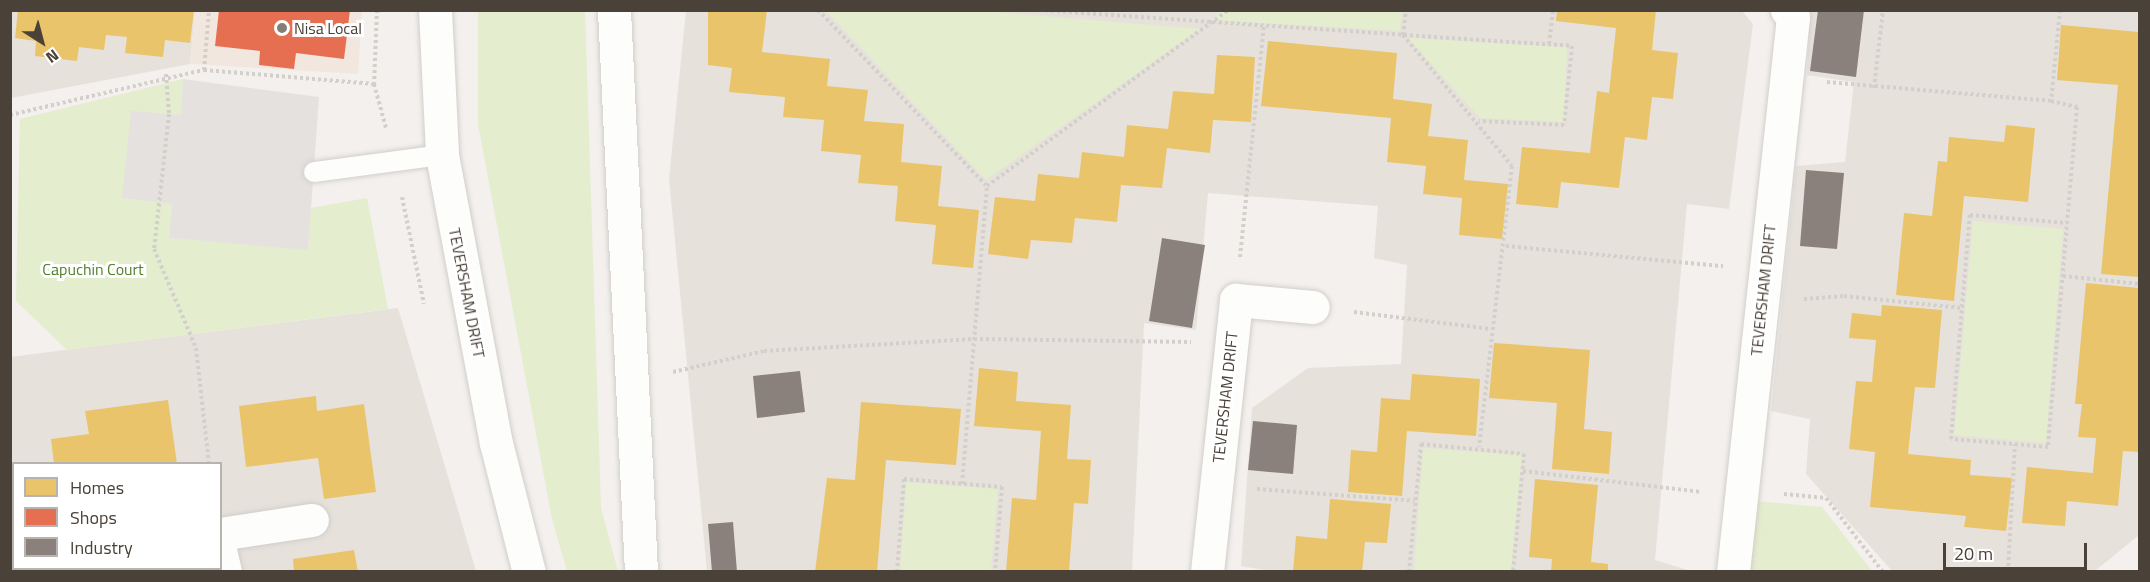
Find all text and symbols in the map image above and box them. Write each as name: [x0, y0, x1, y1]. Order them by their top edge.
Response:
north arrow: [12, 12, 72, 72]
place label: Nisa Local: [294, 18, 362, 38]
marker: Nisa Local: [275, 21, 289, 35]
text: N: [41, 44, 64, 70]
street label: TEVERSHAM DRIFT: [1747, 223, 1779, 357]
street label: TEVERSHAM DRIFT: [445, 226, 489, 360]
park label: Capuchin Court: [42, 259, 144, 279]
street label: TEVERSHAM DRIFT: [1209, 330, 1241, 464]
legend: [12, 462, 222, 570]
text: Homes: [70, 474, 124, 501]
text: Shops: [70, 504, 117, 531]
scale bar: [1946, 531, 2090, 569]
text: Industry: [70, 534, 133, 561]
text: 20 m: [1954, 540, 1993, 567]

